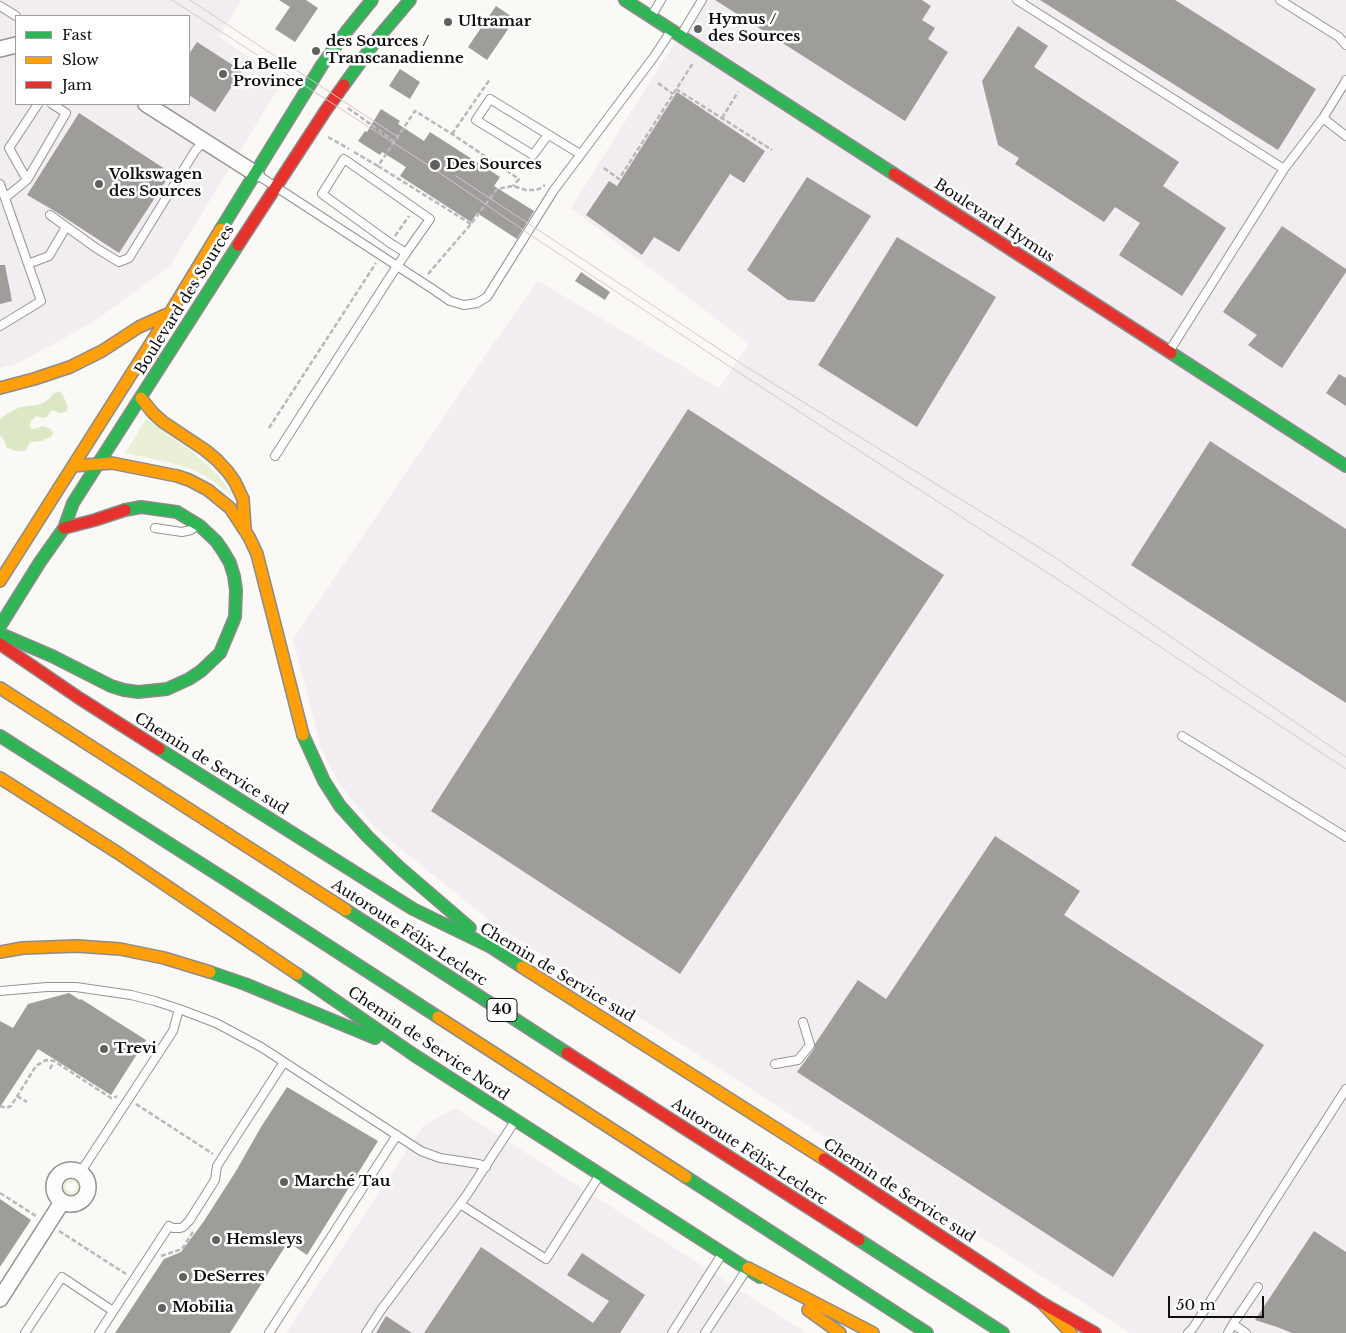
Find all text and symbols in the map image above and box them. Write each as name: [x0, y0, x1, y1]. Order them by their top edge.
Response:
place label: Hymus / des Sources: [708, 11, 800, 46]
place label: Ultramar: [458, 13, 531, 31]
legend: [15, 15, 190, 105]
marker: Ultramar: [442, 16, 454, 28]
marker: Hymus / des Sources: [692, 23, 704, 35]
text: Fast: [62, 25, 92, 44]
place label: des Sources / Transcanadienne: [326, 33, 464, 68]
marker: des Sources / Transcanadienne: [310, 45, 322, 57]
text: Slow: [62, 50, 99, 69]
place label: La Belle Province: [233, 56, 304, 91]
marker: La Belle Province: [217, 68, 229, 80]
text: Jam: [62, 75, 92, 94]
place label: Des Sources: [446, 156, 542, 174]
marker: Des Sources: [428, 158, 442, 172]
place label: Volkswagen des Sources: [109, 166, 202, 201]
street label: Boulevard Hymus: [931, 176, 1057, 266]
marker: Volkswagen des Sources: [93, 178, 105, 190]
street label: Boulevard des Sources: [131, 222, 239, 378]
street label: Chemin de Service sud: [131, 709, 291, 819]
street label: Autoroute Félix-Leclerc: [328, 876, 490, 990]
street label: Chemin de Service sud: [476, 920, 638, 1026]
street label: Chemin de Service Nord: [344, 983, 512, 1105]
road number: 40: [487, 998, 517, 1022]
place label: Trevi: [114, 1040, 157, 1058]
marker: Trevi: [98, 1043, 110, 1055]
street label: Autoroute Félix-Leclerc: [668, 1095, 830, 1209]
street label: Chemin de Service sud: [820, 1135, 978, 1247]
place label: Marché Tau: [294, 1173, 390, 1191]
marker: Marché Tau: [278, 1176, 290, 1188]
place label: Hemsleys: [226, 1231, 303, 1249]
marker: Hemsleys: [210, 1234, 222, 1246]
place label: DeSerres: [193, 1268, 265, 1286]
marker: DeSerres: [177, 1271, 189, 1283]
scale bar: [1171, 1286, 1267, 1318]
text: 50 m: [1176, 1295, 1216, 1314]
place label: Mobilia: [172, 1299, 234, 1317]
marker: Mobilia: [156, 1302, 168, 1314]

